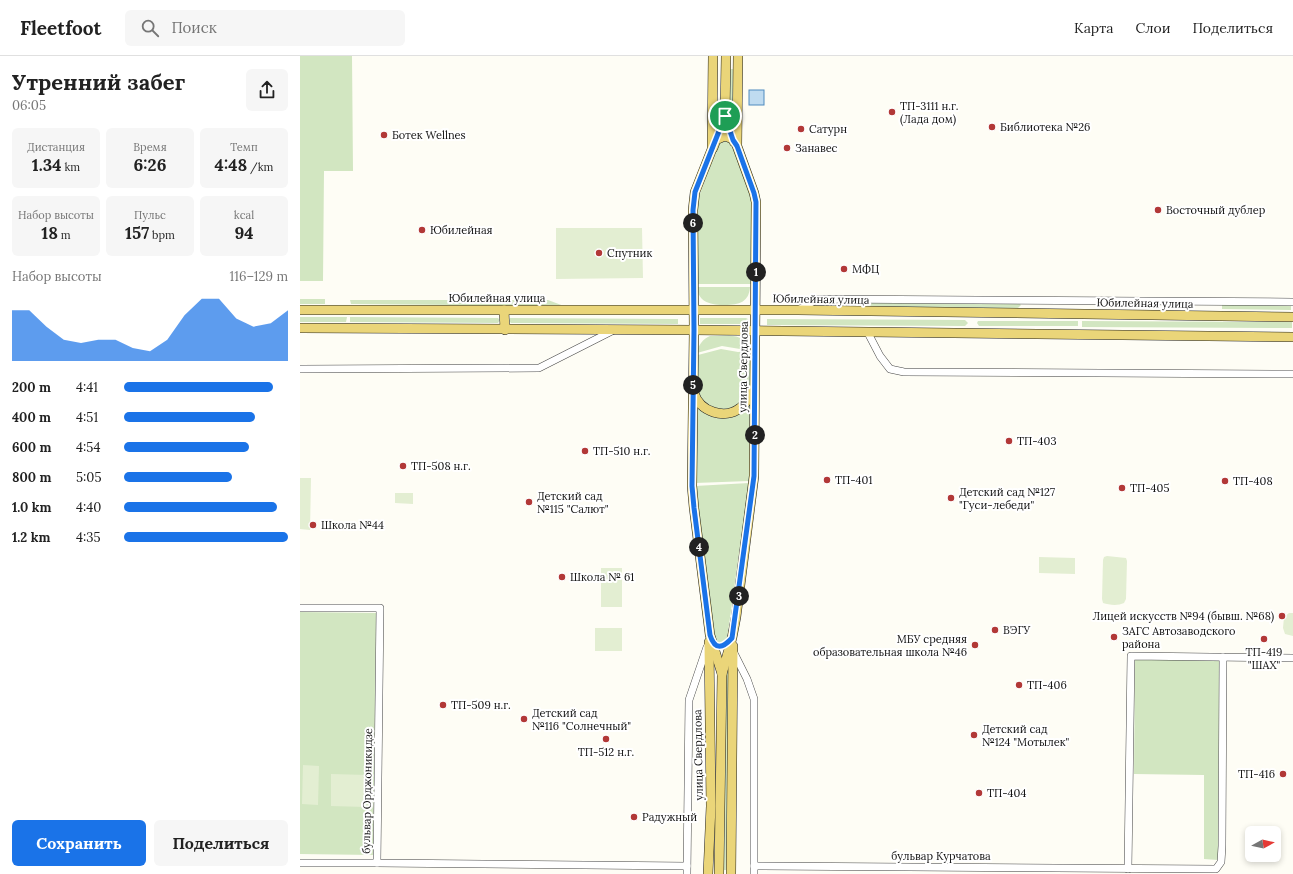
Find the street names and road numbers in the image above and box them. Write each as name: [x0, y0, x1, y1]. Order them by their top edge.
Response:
street label: Юбилейная улица: [448, 291, 546, 305]
street label: Юбилейная улица: [772, 291, 870, 307]
street label: Юбилейная улица: [1096, 295, 1194, 311]
street label: улица Свердлова: [735, 321, 751, 413]
street label: улица Свердлова: [690, 709, 706, 801]
street label: бульвар Орджоникидзе: [359, 728, 375, 854]
street label: бульвар Курчатова: [891, 849, 991, 863]

